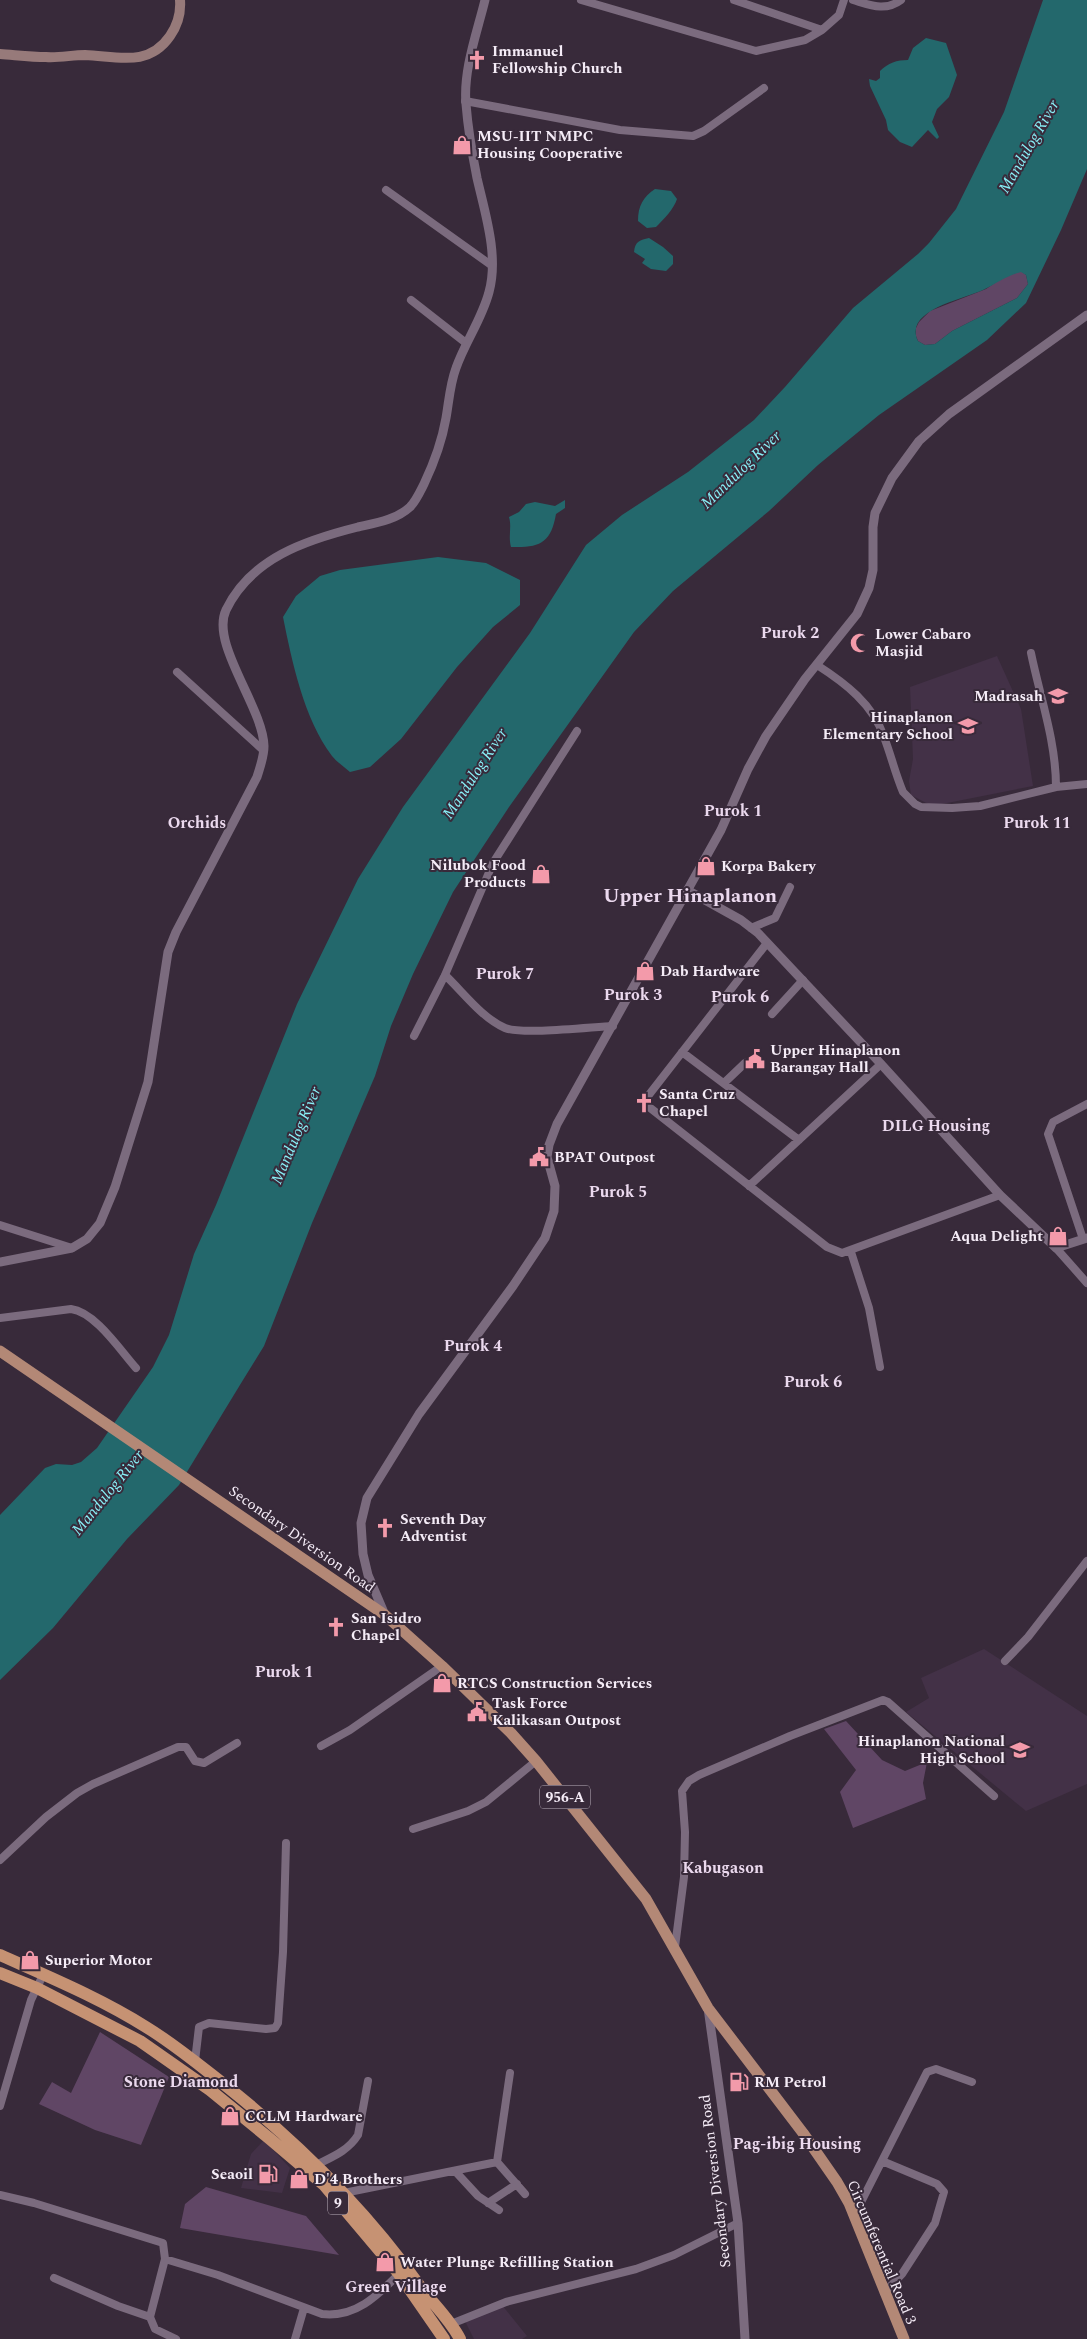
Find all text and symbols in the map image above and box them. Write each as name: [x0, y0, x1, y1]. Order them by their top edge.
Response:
place label: Immanuel Fellowship Church: [492, 40, 623, 80]
church icon: Immanuel Fellowship Church: [466, 49, 488, 71]
water label: Mandulog River: [992, 95, 1066, 198]
place label: MSU-IIT NMPC Housing Cooperative: [477, 125, 623, 165]
shop icon: MSU-IIT NMPC Housing Cooperative: [451, 134, 473, 156]
water label: Mandulog River: [695, 425, 787, 515]
district label: Purok 2: [761, 621, 819, 645]
place label: Lower Cabaro Masjid: [875, 623, 971, 663]
mosque icon: Lower Cabaro Masjid: [849, 632, 871, 654]
place label: Madrasah: [974, 685, 1043, 708]
school or university icon: Madrasah: [1047, 685, 1069, 707]
place label: Hinaplanon Elementary School: [823, 706, 953, 746]
school or university icon: Hinaplanon Elementary School: [957, 715, 979, 737]
water label: Mandulog River: [436, 723, 514, 824]
district label: Purok 1: [704, 799, 762, 823]
district label: Orchids: [168, 811, 226, 835]
district label: Purok 11: [1003, 811, 1071, 835]
place label: Nilubok Food Products: [430, 854, 526, 894]
shop icon: Korpa Bakery: [695, 855, 717, 877]
place label: Korpa Bakery: [721, 855, 816, 878]
shop icon: Nilubok Food Products: [530, 863, 552, 885]
district label: Upper Hinaplanon: [603, 881, 777, 911]
shop icon: Dab Hardware: [634, 960, 656, 982]
place label: Dab Hardware: [660, 960, 760, 983]
district label: Purok 7: [476, 962, 534, 986]
district label: Purok 3: [604, 983, 662, 1007]
district label: Purok 6: [711, 985, 769, 1009]
place label: Upper Hinaplanon Barangay Hall: [770, 1039, 901, 1079]
public building icon: Upper Hinaplanon Barangay Hall: [744, 1048, 766, 1070]
water label: Mandulog River: [264, 1082, 328, 1188]
place label: Santa Cruz Chapel: [659, 1083, 735, 1123]
church icon: Santa Cruz Chapel: [633, 1092, 655, 1114]
district label: DILG Housing: [882, 1114, 990, 1138]
public building icon: BPAT Outpost: [528, 1146, 550, 1168]
place label: BPAT Outpost: [554, 1146, 655, 1169]
district label: Purok 5: [589, 1180, 647, 1204]
place label: Aqua Delight: [950, 1225, 1043, 1248]
shop icon: Aqua Delight: [1047, 1225, 1069, 1247]
district label: Purok 4: [444, 1334, 502, 1358]
district label: Purok 6: [784, 1370, 842, 1394]
water label: Mandulog River: [66, 1444, 150, 1541]
street label: Secondary Diversion Road: [224, 1480, 380, 1599]
place label: Seventh Day Adventist: [400, 1508, 487, 1548]
church icon: Seventh Day Adventist: [374, 1517, 396, 1539]
place label: San Isidro Chapel: [351, 1607, 422, 1647]
church icon: San Isidro Chapel: [325, 1616, 347, 1638]
district label: Purok 1: [255, 1660, 313, 1684]
shop icon: RTCS Construction Services: [431, 1672, 453, 1694]
place label: RTCS Construction Services: [457, 1672, 652, 1695]
place label: Task Force Kalikasan Outpost: [492, 1692, 621, 1732]
public building icon: Task Force Kalikasan Outpost: [466, 1701, 488, 1723]
place label: Hinaplanon National High School: [858, 1730, 1005, 1770]
school or university icon: Hinaplanon National High School: [1009, 1739, 1031, 1761]
road number: 956-A: [540, 1785, 590, 1808]
district label: Kabugason: [682, 1856, 764, 1880]
shop icon: Superior Motor: [19, 1949, 41, 1971]
place label: Superior Motor: [45, 1949, 153, 1972]
district label: Stone Diamond: [124, 2070, 238, 2094]
fuel station icon: RM Petrol: [728, 2071, 750, 2093]
place label: RM Petrol: [754, 2071, 827, 2094]
street label: Secondary Diversion Road: [693, 2093, 738, 2269]
shop icon: CCLM Hardware: [219, 2105, 241, 2127]
place label: CCLM Hardware: [245, 2105, 363, 2128]
district label: Pag-ibig Housing: [733, 2132, 861, 2156]
place label: Seaoil: [211, 2163, 253, 2186]
fuel station icon: Seaoil: [257, 2163, 279, 2185]
shop icon: D'4 Brothers: [288, 2168, 310, 2190]
place label: D'4 Brothers: [314, 2168, 403, 2191]
street label: Circumferential Road 3: [841, 2176, 923, 2328]
road number: 9: [328, 2192, 348, 2214]
shop icon: Water Plunge Refilling Station: [374, 2251, 396, 2273]
place label: Water Plunge Refilling Station: [400, 2251, 614, 2274]
district label: Green Village: [345, 2275, 447, 2299]

